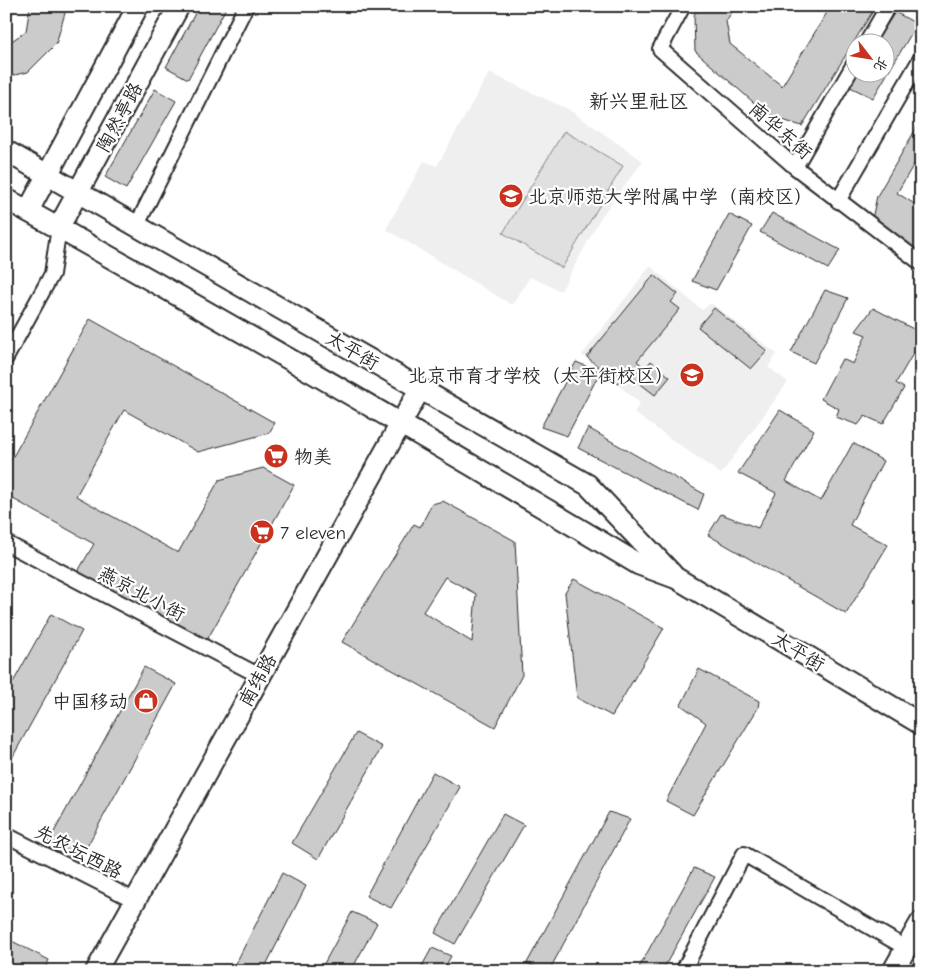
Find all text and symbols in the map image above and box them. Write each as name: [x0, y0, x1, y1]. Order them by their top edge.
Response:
north arrow: [844, 32, 894, 82]
text: 北: [870, 54, 892, 75]
street label: 陶然亭路: [92, 79, 147, 156]
district label: 新兴里社区: [589, 90, 689, 113]
street label: 南华东街: [744, 98, 816, 164]
school or university icon: 北京师范大学附属中学（南校区）: [498, 183, 524, 209]
place label: 北京师范大学附属中学（南校区）: [528, 186, 813, 208]
street label: 太平街: [322, 327, 383, 375]
school or university icon: 北京市育才学校（太平街校区）: [679, 362, 705, 388]
place label: 北京市育才学校（太平街校区）: [408, 365, 674, 387]
supermarket icon: 物美: [263, 443, 289, 469]
place label: 物美: [294, 446, 332, 468]
supermarket icon: 7 eleven: [249, 519, 275, 545]
place label: 7 eleven: [280, 522, 346, 544]
street label: 燕京北小街: [94, 562, 189, 626]
street label: 太平街: [768, 628, 829, 676]
street label: 南纬路: [234, 650, 281, 711]
shop icon: 中国移动: [133, 688, 159, 714]
place label: 中国移动: [52, 691, 128, 713]
street label: 先农坛西路: [31, 821, 126, 883]

